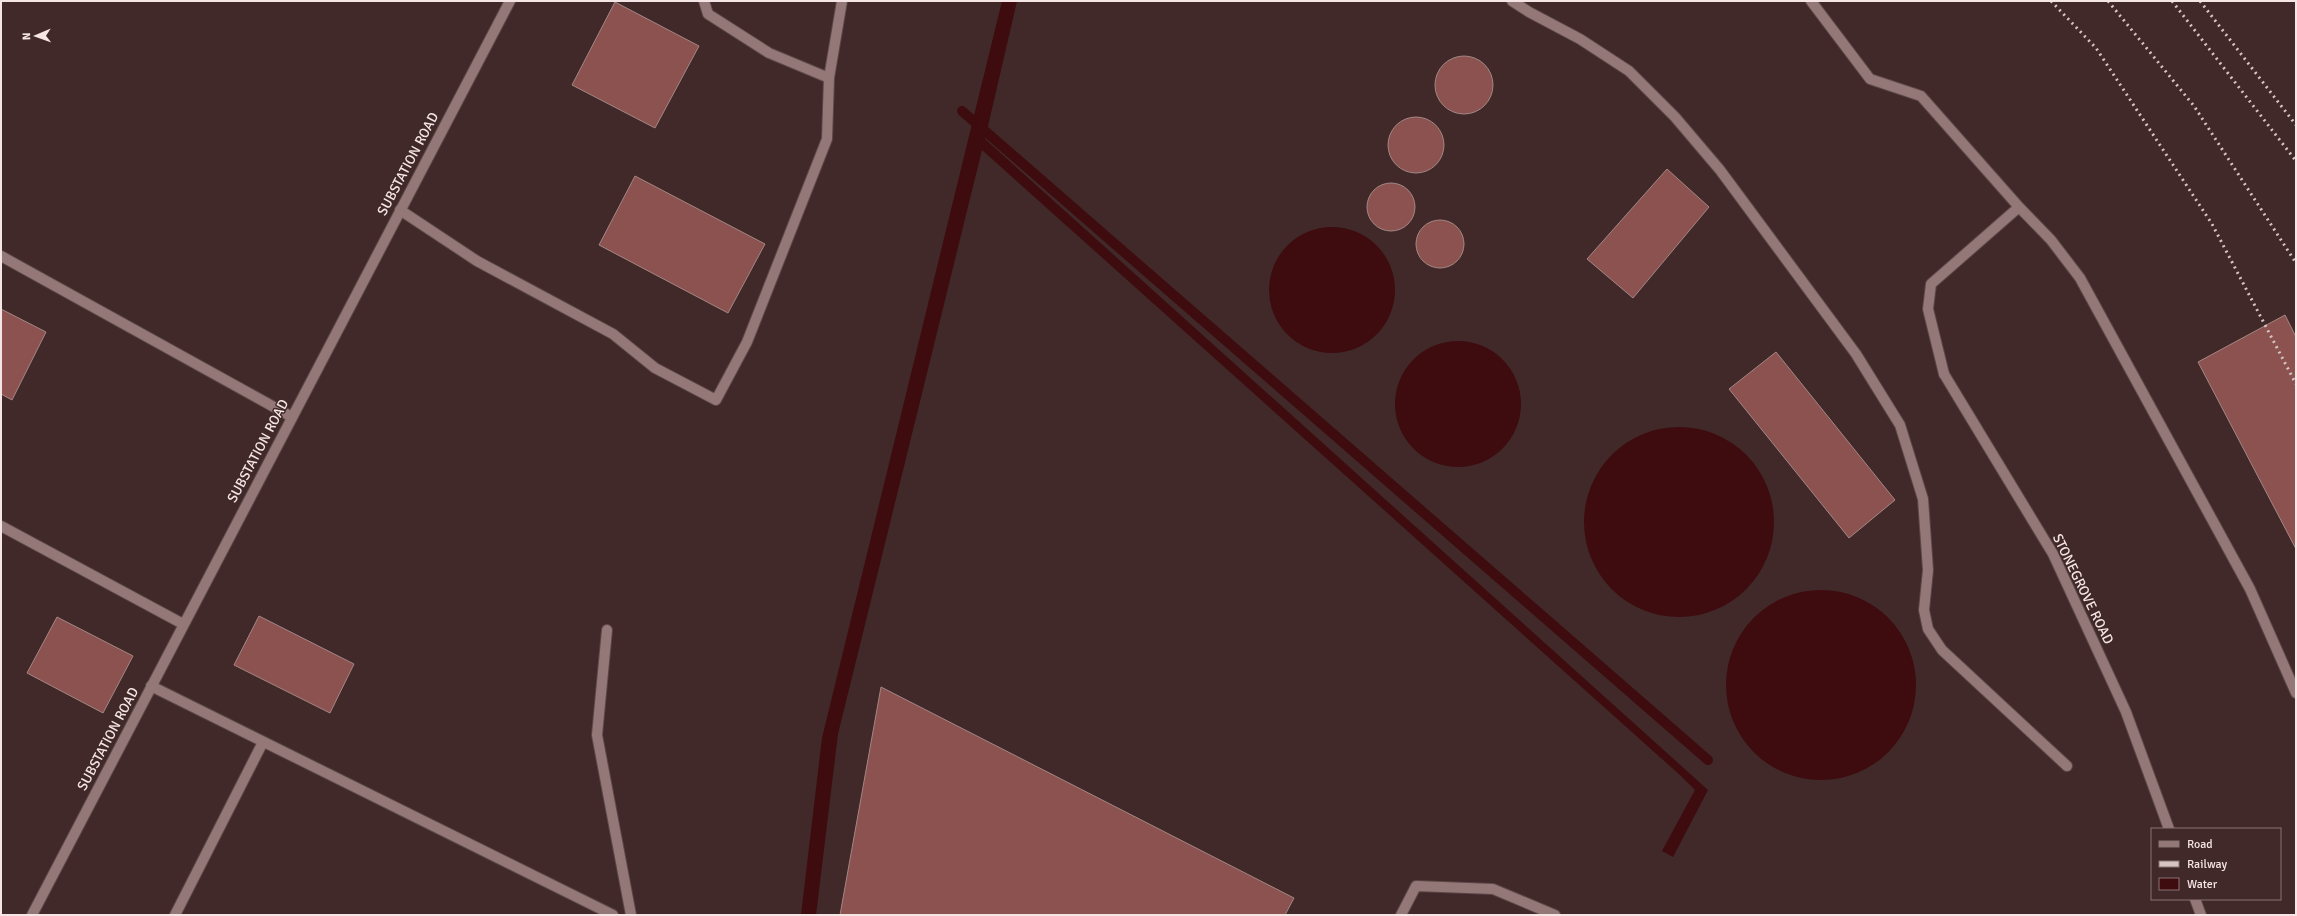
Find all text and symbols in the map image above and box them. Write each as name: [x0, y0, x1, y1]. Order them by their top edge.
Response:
north arrow: [16, 16, 56, 56]
text: N: [20, 32, 33, 40]
street label: SUBSTATION ROAD: [374, 109, 442, 219]
street label: SUBSTATION ROAD: [224, 396, 292, 506]
street label: STONEGROVE ROAD: [2049, 531, 2117, 647]
street label: SUBSTATION ROAD: [74, 684, 142, 794]
legend: [2151, 828, 2281, 900]
text: Road: [2187, 837, 2213, 852]
text: Railway: [2187, 857, 2227, 872]
text: Water: [2187, 877, 2218, 892]

